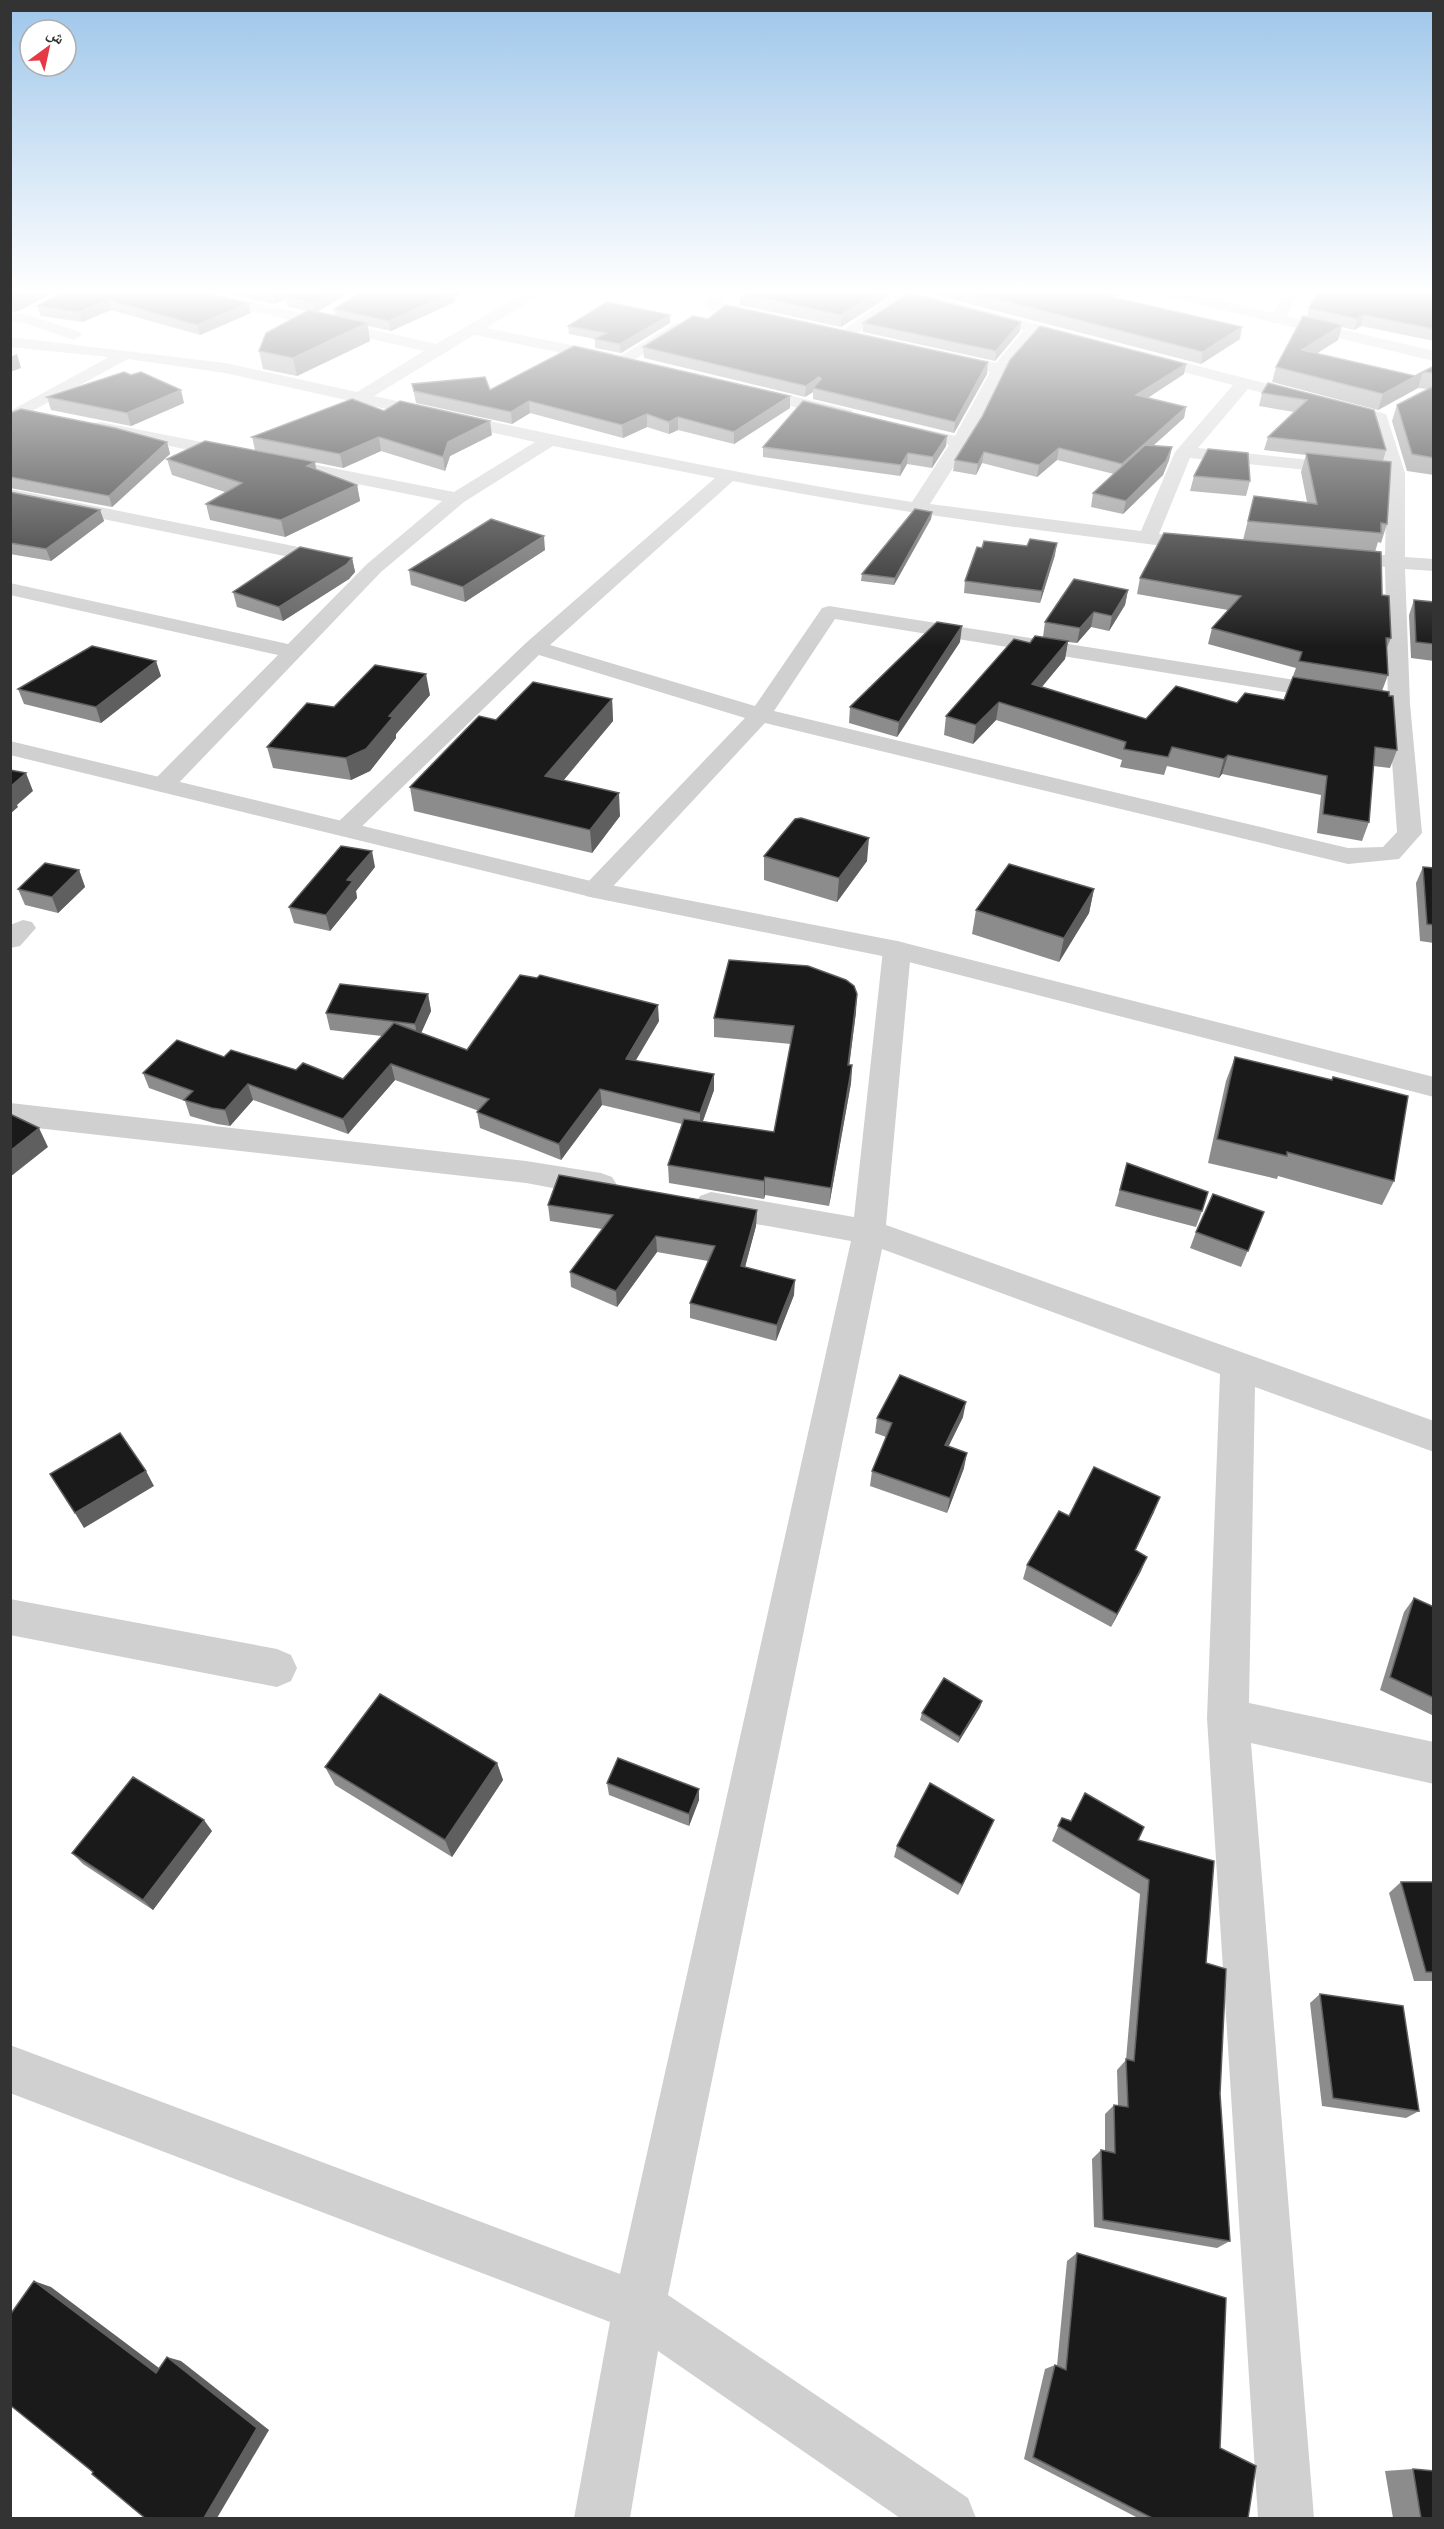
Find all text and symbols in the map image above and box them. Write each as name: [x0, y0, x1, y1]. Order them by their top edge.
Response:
north arrow: [18, 18, 78, 78]
text: ش: [43, 23, 68, 49]

